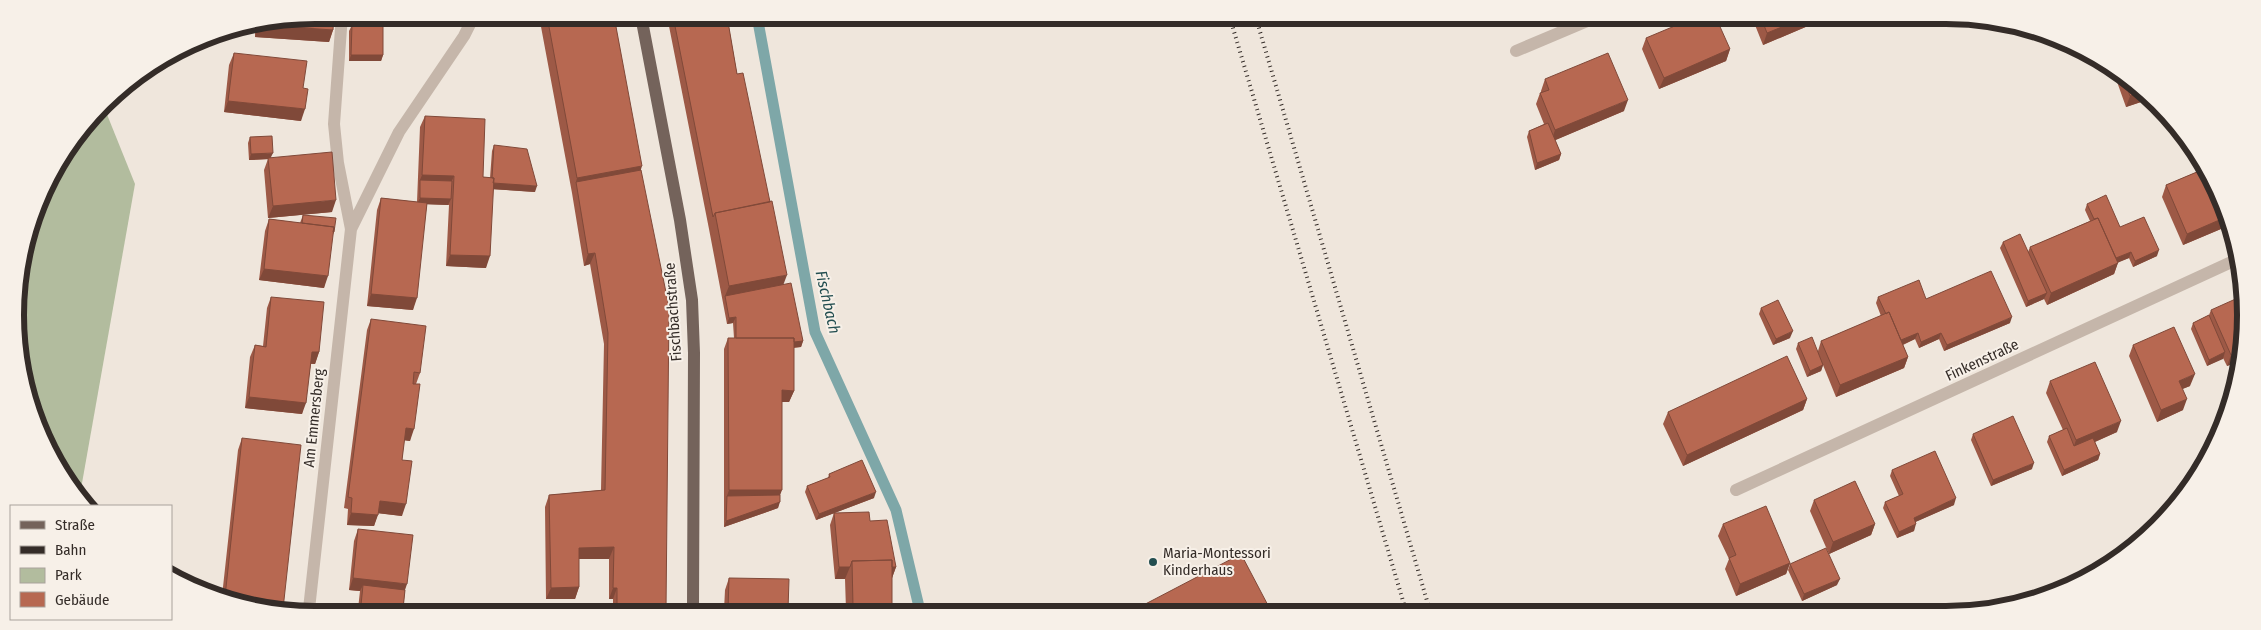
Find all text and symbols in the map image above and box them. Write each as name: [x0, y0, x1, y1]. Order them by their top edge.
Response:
street label: Fischbachstraße: [661, 262, 685, 362]
water label: Fischbach: [812, 269, 844, 335]
street label: Finkenstraße: [1942, 335, 2022, 385]
street label: Am Emmersberg: [300, 368, 328, 468]
legend: [10, 505, 172, 620]
text: Straße: [55, 516, 95, 534]
text: Bahn: [55, 541, 86, 559]
place label: Maria-Montessori Kinderhaus: [1163, 544, 1271, 579]
marker: Maria-Montessori Kinderhaus: [1147, 556, 1159, 568]
text: Park: [55, 566, 82, 584]
text: Gebäude: [55, 591, 110, 609]

